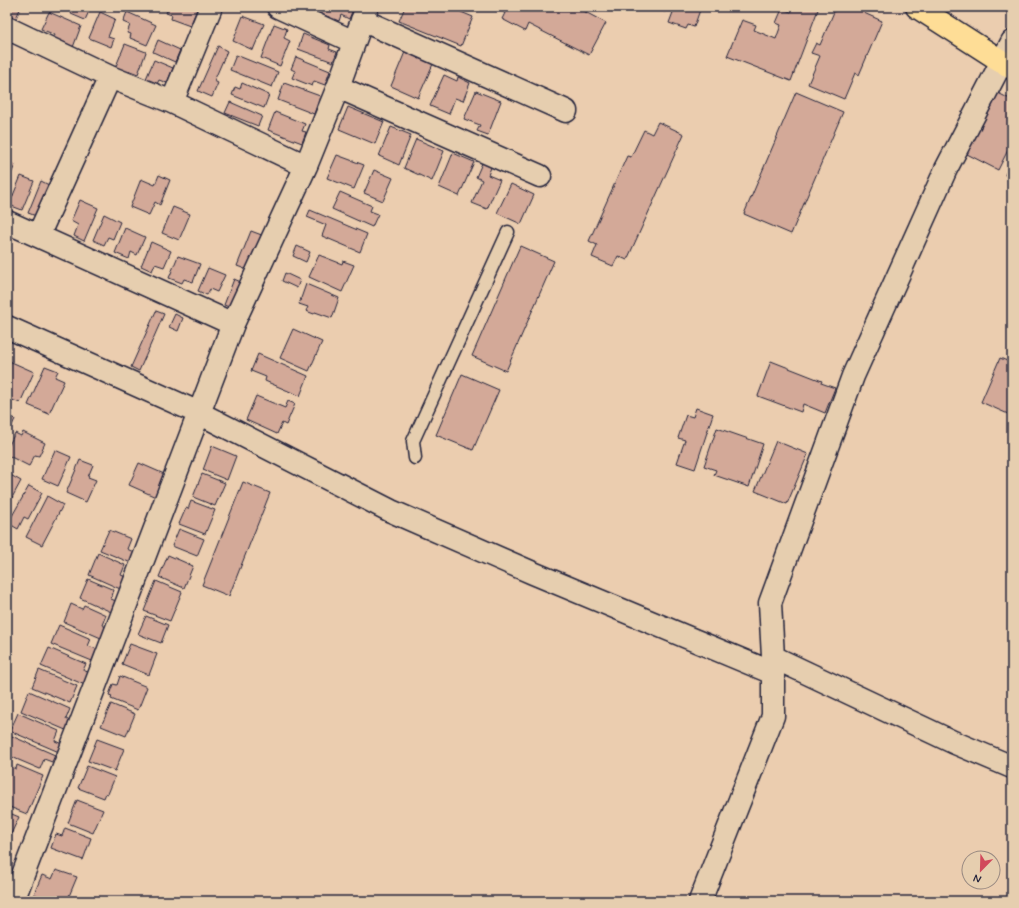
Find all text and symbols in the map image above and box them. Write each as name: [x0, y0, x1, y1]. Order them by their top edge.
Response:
north arrow: [961, 850, 1001, 890]
text: N: [971, 870, 984, 886]

